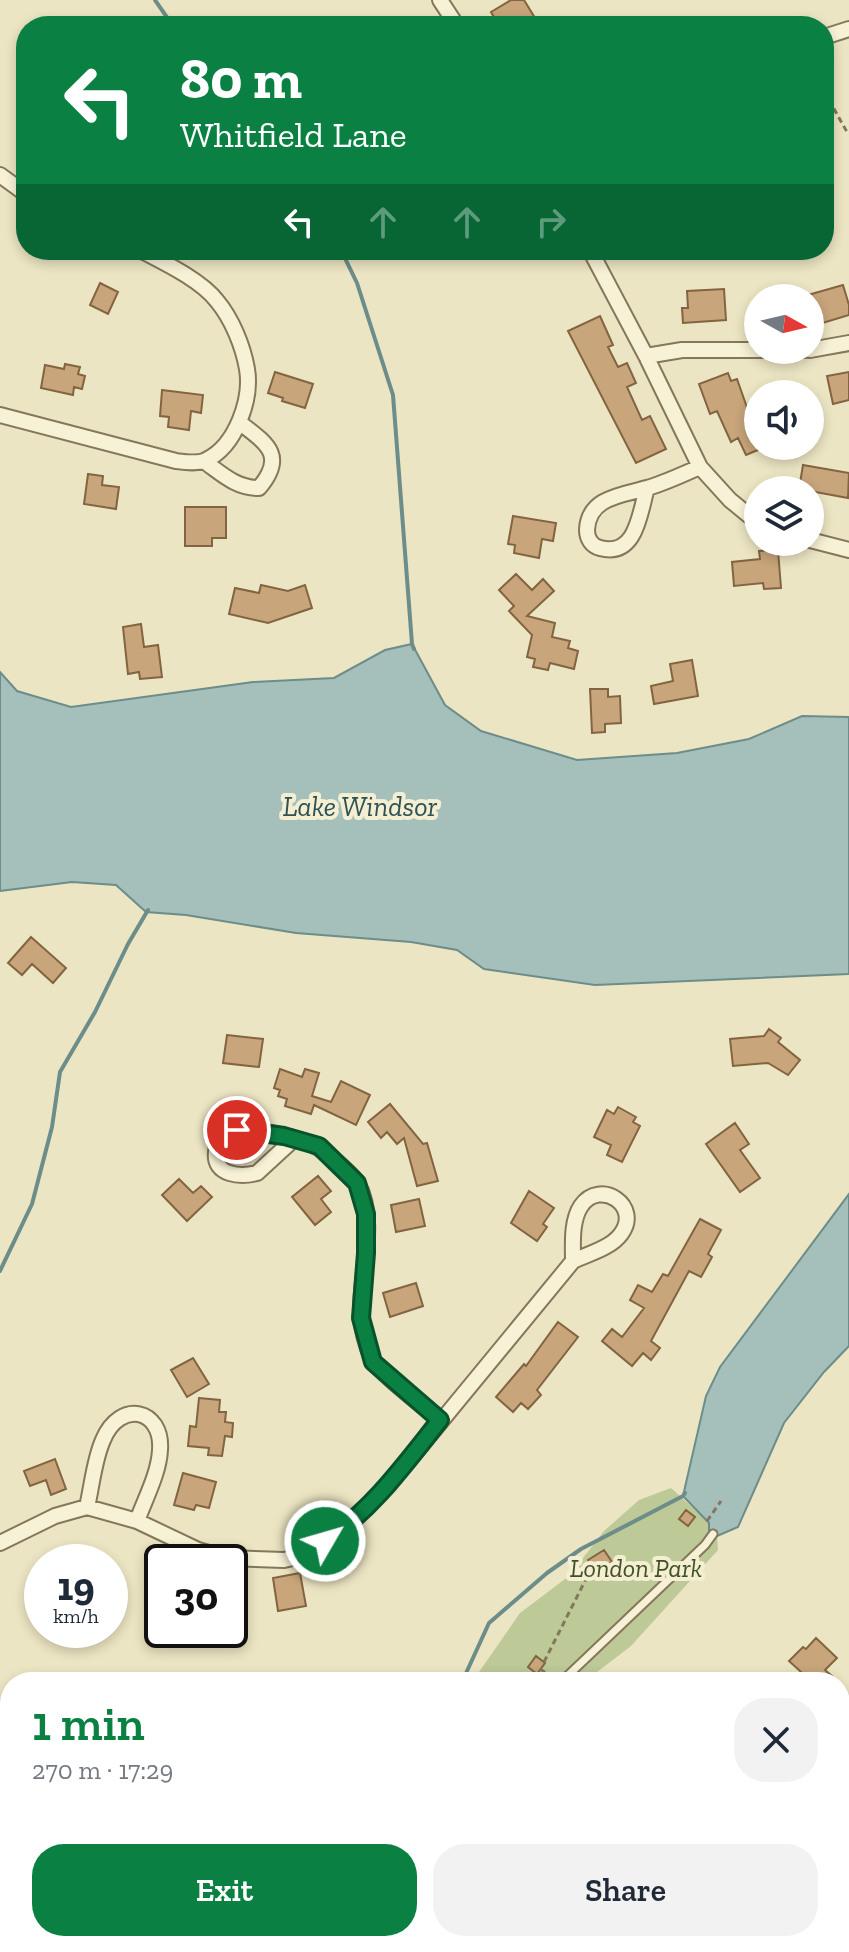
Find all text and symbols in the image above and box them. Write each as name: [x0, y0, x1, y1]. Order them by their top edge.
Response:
text: 80 m: [180, 45, 302, 112]
icon: left: [48, 48, 152, 152]
text: Whitfield Lane: [180, 113, 407, 156]
icon: left: [277, 200, 321, 244]
icon: ahead: [361, 200, 405, 244]
icon: ahead: [445, 200, 489, 244]
icon: right: [529, 200, 573, 244]
north arrow: [744, 284, 824, 364]
map controls: [744, 284, 824, 556]
button: sound: [744, 380, 824, 460]
button: layers: [744, 476, 824, 556]
water label: Lake Windsor: [283, 790, 438, 823]
pin: [203, 1096, 271, 1164]
icon: arrive: [215, 1108, 259, 1152]
position arrow: [283, 1499, 367, 1583]
speed limit sign: 30: [144, 1544, 248, 1648]
park label: London Park: [570, 1552, 702, 1584]
text: 19: [57, 1562, 95, 1610]
text: km/h: [53, 1604, 99, 1628]
text: 1 min: [32, 1695, 145, 1752]
button: close: [734, 1698, 818, 1782]
text: 270 m · 17:29: [32, 1754, 173, 1786]
button: Exit: [32, 1844, 417, 1936]
button: Share: [433, 1844, 818, 1936]

